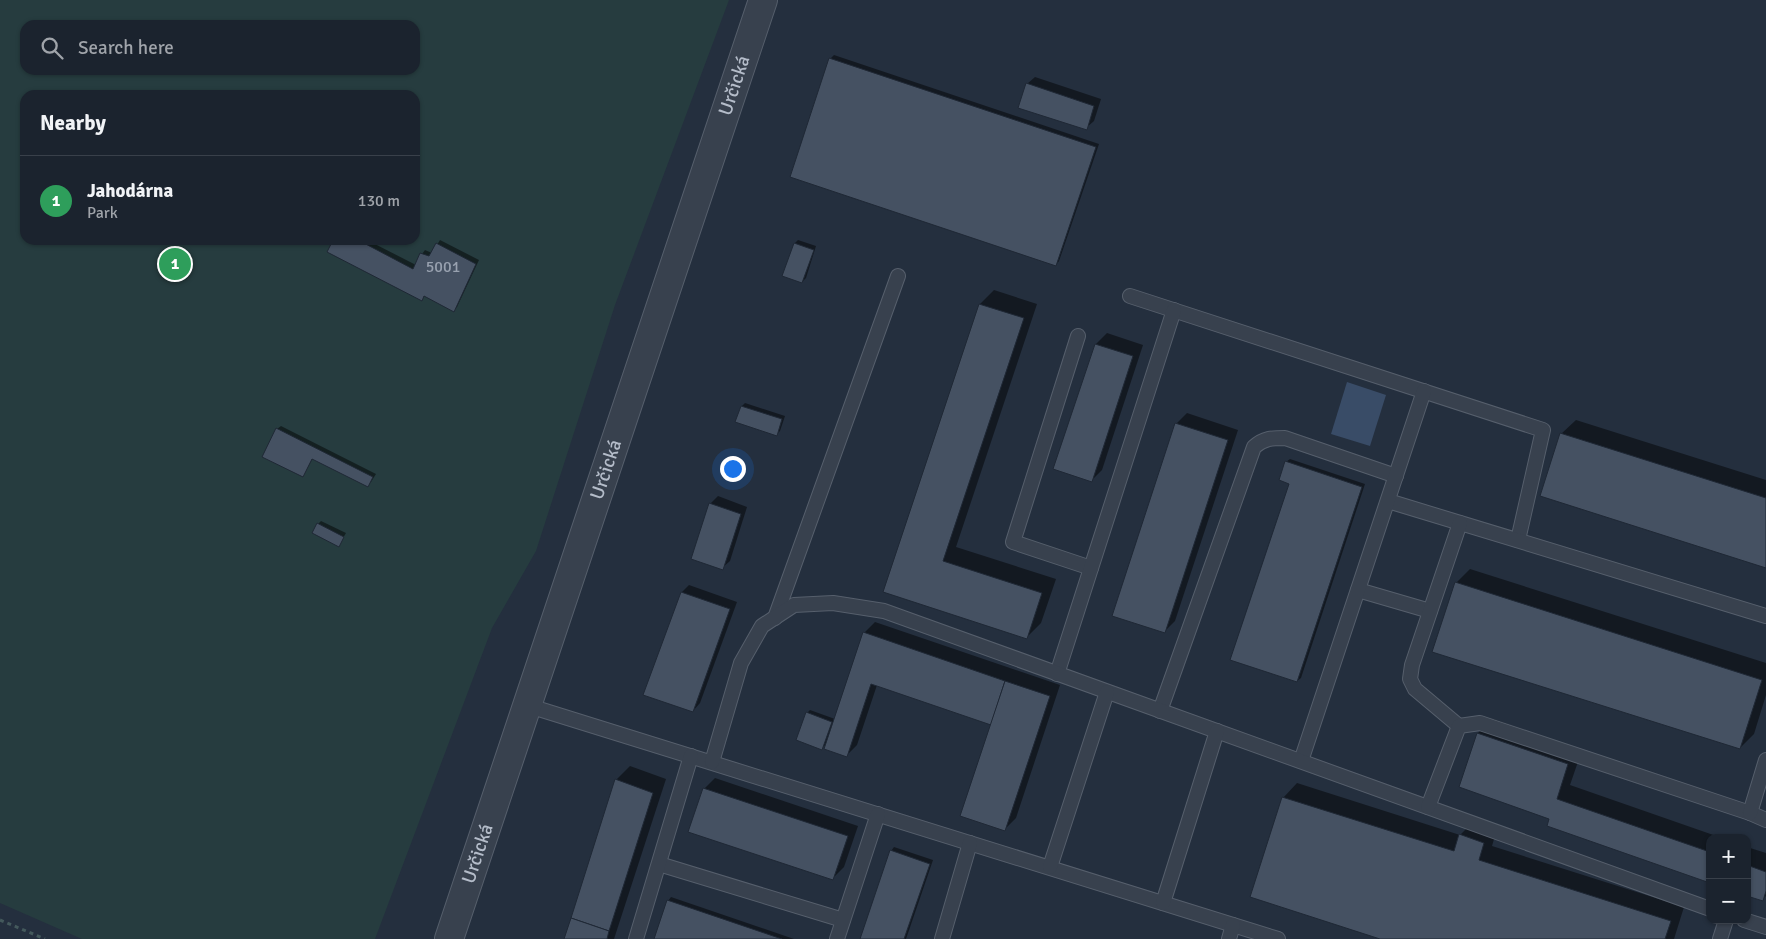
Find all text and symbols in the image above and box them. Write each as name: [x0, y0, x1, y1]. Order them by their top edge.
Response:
search box: [20, 20, 420, 75]
icon: search: [38, 34, 66, 62]
text: Search here: [78, 36, 174, 60]
street label: Určická: [713, 52, 756, 119]
text: Nearby: [40, 110, 106, 136]
text: Jahodárna: [87, 179, 173, 203]
text: 1: [52, 191, 60, 211]
text: 130 m: [358, 191, 400, 211]
text: Park: [87, 203, 118, 223]
pin: 1: [159, 245, 191, 283]
house number: 5001: [426, 257, 460, 277]
street label: Určická: [585, 436, 627, 503]
your location: [720, 456, 746, 482]
street label: Určická: [456, 821, 499, 887]
map controls: [1706, 834, 1751, 924]
button: +: [1706, 834, 1751, 879]
button: −: [1706, 879, 1751, 924]

